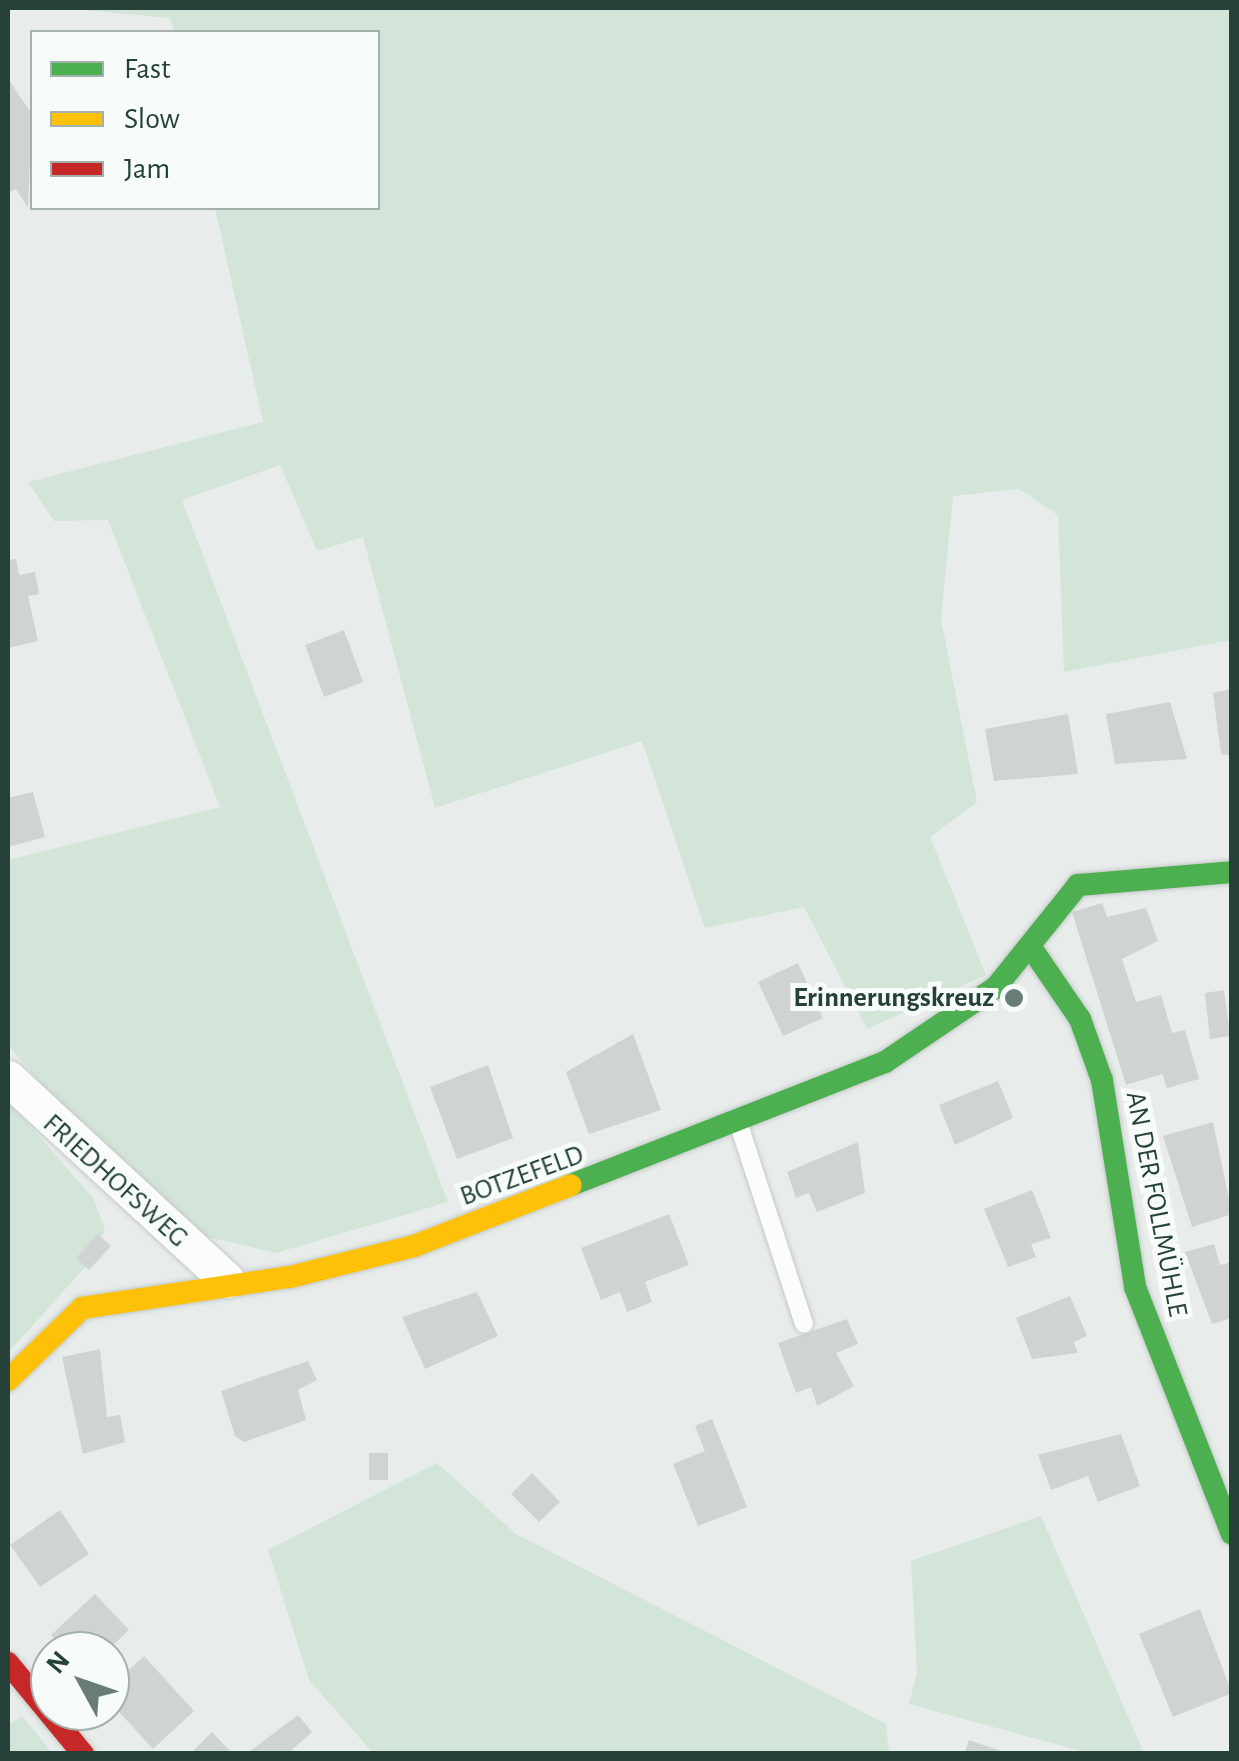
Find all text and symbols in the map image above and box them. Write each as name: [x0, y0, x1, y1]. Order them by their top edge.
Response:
legend: [30, 30, 380, 210]
text: Fast: [124, 54, 171, 84]
text: Slow: [124, 104, 180, 134]
text: Jam: [124, 154, 170, 184]
place label: Erinnerungskreuz: [793, 981, 994, 1015]
marker: Erinnerungskreuz: [1003, 987, 1025, 1009]
street label: AN DER FOLLMÜHLE: [1118, 1089, 1194, 1319]
street label: FRIEDHOFSWEG: [36, 1107, 194, 1255]
street label: BOTZEFELD: [456, 1138, 588, 1214]
north arrow: [30, 1631, 130, 1731]
text: N: [42, 1647, 76, 1679]

